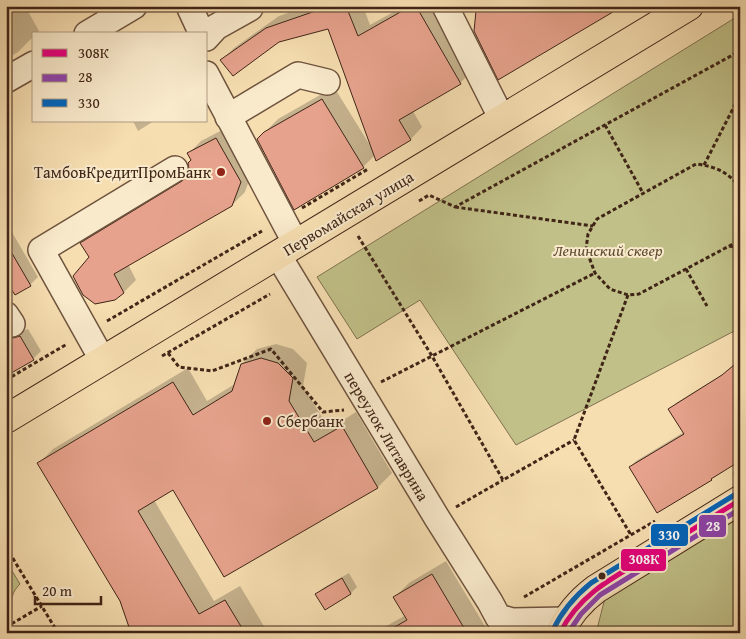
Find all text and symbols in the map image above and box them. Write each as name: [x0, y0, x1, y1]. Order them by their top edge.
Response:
legend: [32, 32, 208, 122]
text: 308К: [78, 42, 110, 63]
text: 28: [78, 66, 92, 87]
text: 330: [78, 92, 100, 113]
place label: ТамбовКредитПромБанк: [34, 160, 212, 184]
street label: Первомайская улица: [278, 164, 418, 262]
marker: ТамбовКредитПромБанк: [215, 166, 227, 178]
park label: Ленинский сквер: [553, 238, 663, 262]
street label: переулок Литаврина: [339, 367, 435, 506]
place label: Сбербанк: [277, 409, 344, 433]
marker: Сбербанк: [261, 415, 273, 427]
line badge: 28: [698, 514, 727, 538]
text: 28: [706, 516, 720, 536]
line badge: 330: [650, 523, 689, 547]
text: 330: [658, 525, 680, 545]
line badge: 308К: [620, 548, 667, 572]
text: 308К: [628, 549, 660, 569]
unlabelled marker: [597, 571, 607, 581]
scale bar: [35, 574, 101, 606]
text: 20 m: [42, 580, 73, 601]

